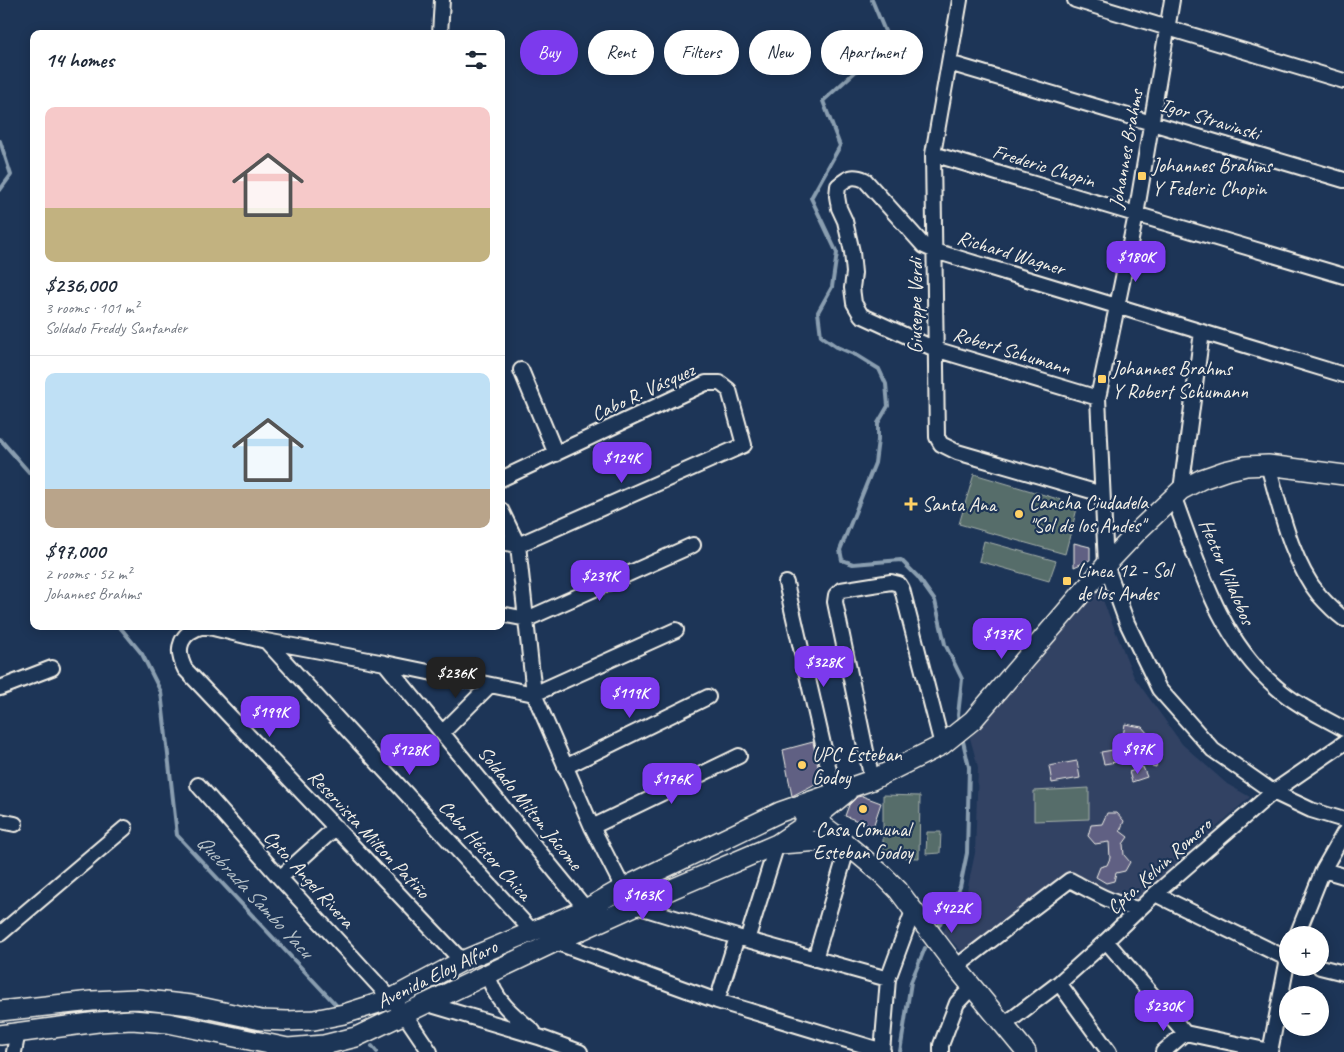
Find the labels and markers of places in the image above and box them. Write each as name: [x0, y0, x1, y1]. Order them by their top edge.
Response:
place label: Johannes Brahms Y Federic Chopin: [1151, 153, 1274, 201]
marker: Johannes Brahms Y Federic Chopin: [1136, 170, 1148, 182]
pin: $180K: [1101, 240, 1171, 283]
place label: Johannes Brahms Y Robert Schumann: [1111, 356, 1249, 404]
marker: Johannes Brahms Y Robert Schumann: [1096, 373, 1108, 385]
pin: $124K: [587, 442, 657, 484]
place label: Cancha Ciudadela "Sol de los Andes": [1029, 490, 1149, 538]
place label: Santa Ana: [922, 492, 998, 517]
marker: Santa Ana: [904, 497, 918, 511]
marker: Cancha Ciudadela "Sol de los Andes": [1013, 508, 1025, 520]
place label: Linea 12 - Sol de los Andes: [1077, 558, 1176, 606]
pin: $239K: [565, 560, 635, 602]
marker: Linea 12 - Sol de los Andes: [1061, 575, 1073, 587]
pin: $137K: [967, 618, 1037, 660]
pin: $328K: [789, 646, 859, 688]
pin: $236K: [421, 656, 491, 699]
pin: $119K: [595, 676, 665, 719]
pin: $199K: [235, 696, 305, 738]
pin: $97K: [1108, 732, 1168, 775]
pin: $128K: [375, 734, 445, 776]
place label: UPC Esteban Godoy: [812, 742, 903, 790]
marker: UPC Esteban Godoy: [796, 759, 808, 771]
pin: $176K: [637, 762, 707, 805]
marker: Casa Comunal Esteban Godoy: [857, 803, 869, 815]
place label: Casa Comunal Esteban Godoy: [813, 817, 915, 865]
pin: $163K: [608, 878, 678, 921]
pin: $422K: [917, 892, 987, 934]
pin: $230K: [1129, 990, 1199, 1032]

